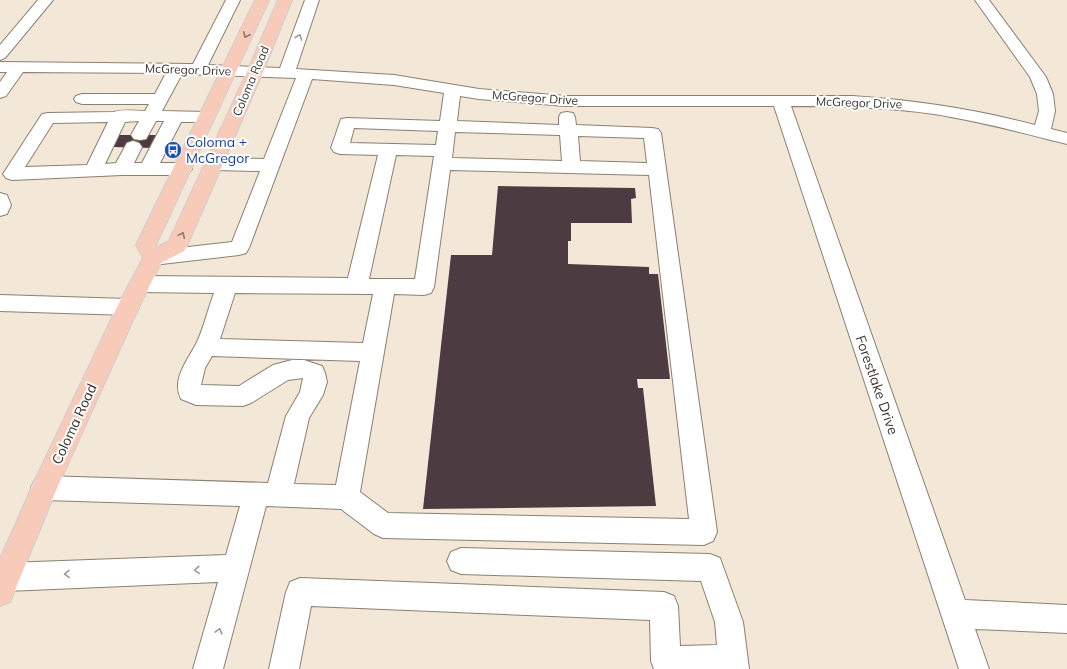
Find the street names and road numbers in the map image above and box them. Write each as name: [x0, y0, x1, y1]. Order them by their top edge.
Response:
street label: Coloma Road: [229, 44, 272, 118]
street label: McGregor Drive: [145, 60, 231, 79]
street label: McGregor Drive: [491, 87, 579, 108]
street label: McGregor Drive: [816, 93, 902, 112]
street label: Forestlake Drive: [852, 333, 902, 437]
street label: Coloma Road: [47, 381, 101, 467]

